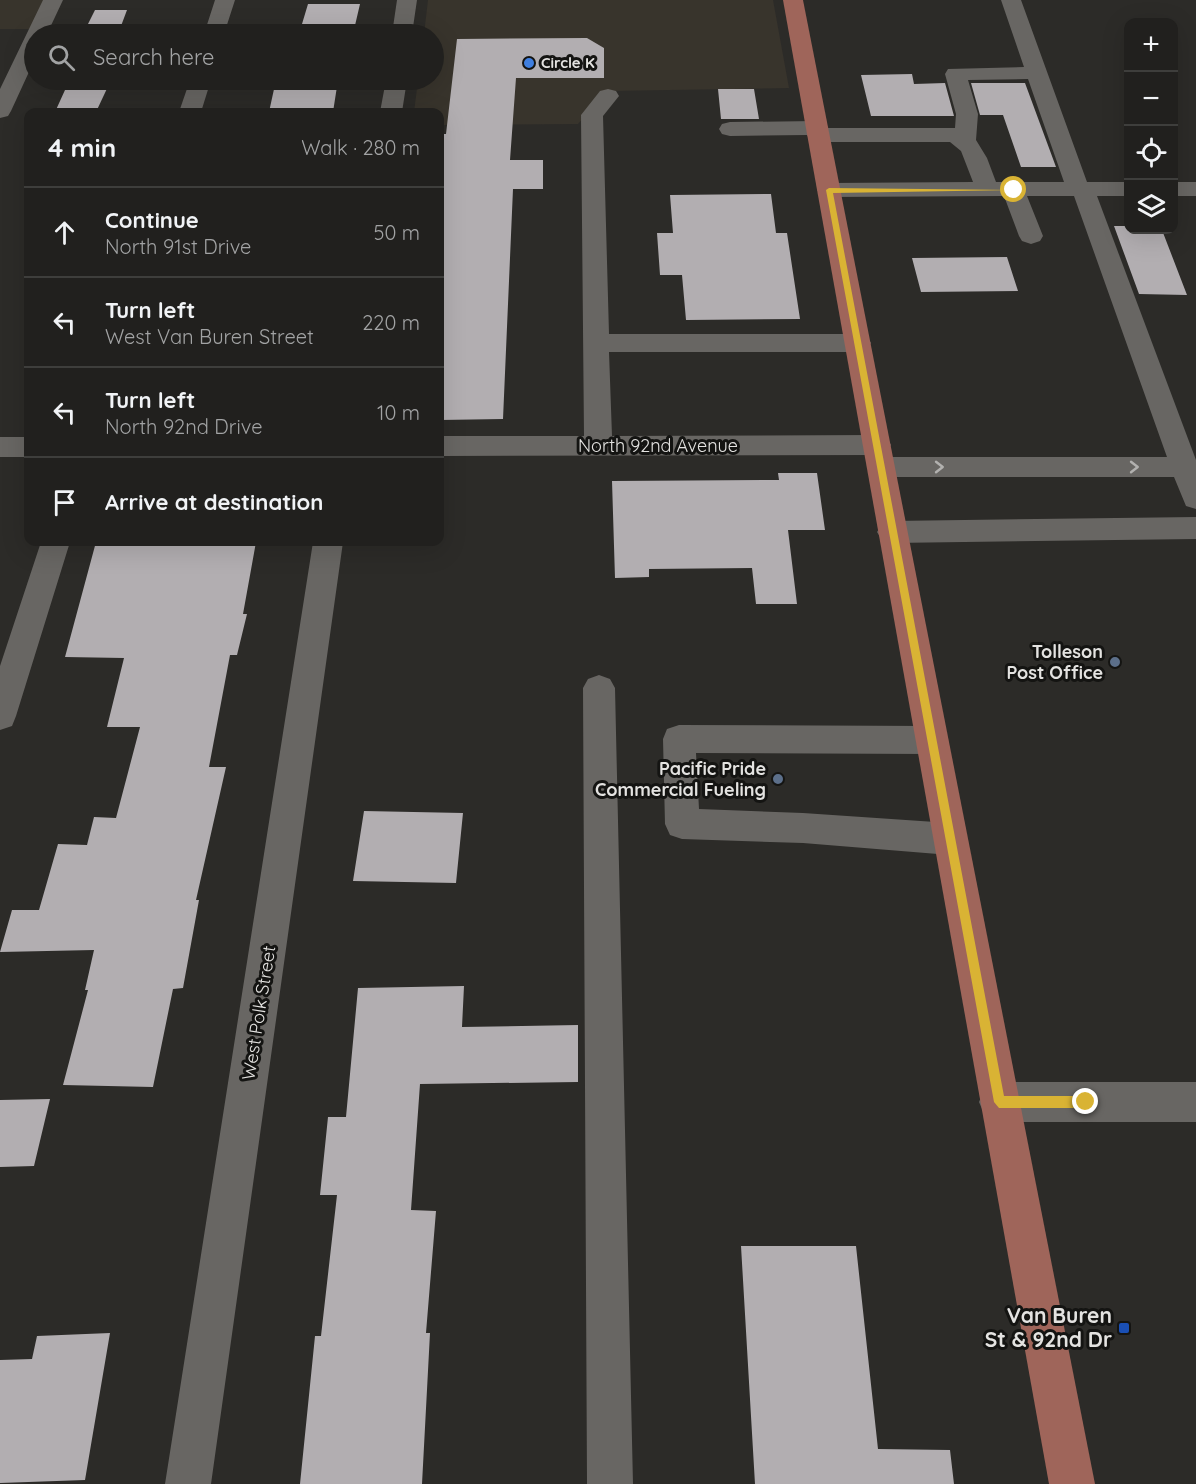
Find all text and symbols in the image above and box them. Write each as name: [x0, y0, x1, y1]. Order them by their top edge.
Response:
map controls: [1124, 18, 1178, 234]
button: +: [1124, 18, 1178, 72]
search box: [24, 24, 444, 90]
icon: search: [45, 41, 78, 74]
text: Search here: [93, 43, 214, 71]
place label: Circle K: [541, 53, 595, 72]
marker: Circle K: [522, 56, 536, 70]
button: −: [1124, 72, 1178, 126]
button: locate: [1124, 126, 1178, 180]
text: 4 min: [48, 131, 116, 164]
text: Walk · 280 m: [301, 135, 420, 160]
route start: [1000, 176, 1026, 202]
button: layers: [1124, 180, 1178, 234]
text: Continue: [105, 206, 199, 234]
icon: ahead: [48, 216, 81, 249]
text: 50 m: [374, 220, 420, 245]
text: North 91st Drive: [105, 234, 251, 259]
text: Turn left: [105, 296, 195, 324]
icon: left: [48, 306, 81, 339]
text: 220 m: [362, 310, 420, 335]
text: West Van Buren Street: [105, 324, 314, 349]
text: Turn left: [105, 386, 195, 414]
icon: left: [48, 396, 81, 429]
text: 10 m: [377, 400, 420, 425]
text: North 92nd Drive: [105, 414, 262, 439]
street label: North 92nd Avenue: [578, 434, 738, 457]
one-way arrow: [935, 461, 944, 473]
one-way arrow: [1130, 461, 1139, 473]
icon: arrive: [48, 486, 81, 519]
text: Arrive at destination: [105, 488, 323, 516]
place label: Tolleson Post Office: [1006, 640, 1103, 684]
marker: Tolleson Post Office: [1108, 655, 1122, 669]
place label: Pacific Pride Commercial Fueling: [595, 757, 766, 801]
marker: Pacific Pride Commercial Fueling: [771, 772, 785, 786]
street label: West Polk Street: [237, 944, 281, 1082]
route end: [1072, 1088, 1098, 1114]
place label: Van Buren St & 92nd Dr: [985, 1302, 1112, 1352]
marker: Van Buren St & 92nd Dr: [1117, 1321, 1131, 1335]

